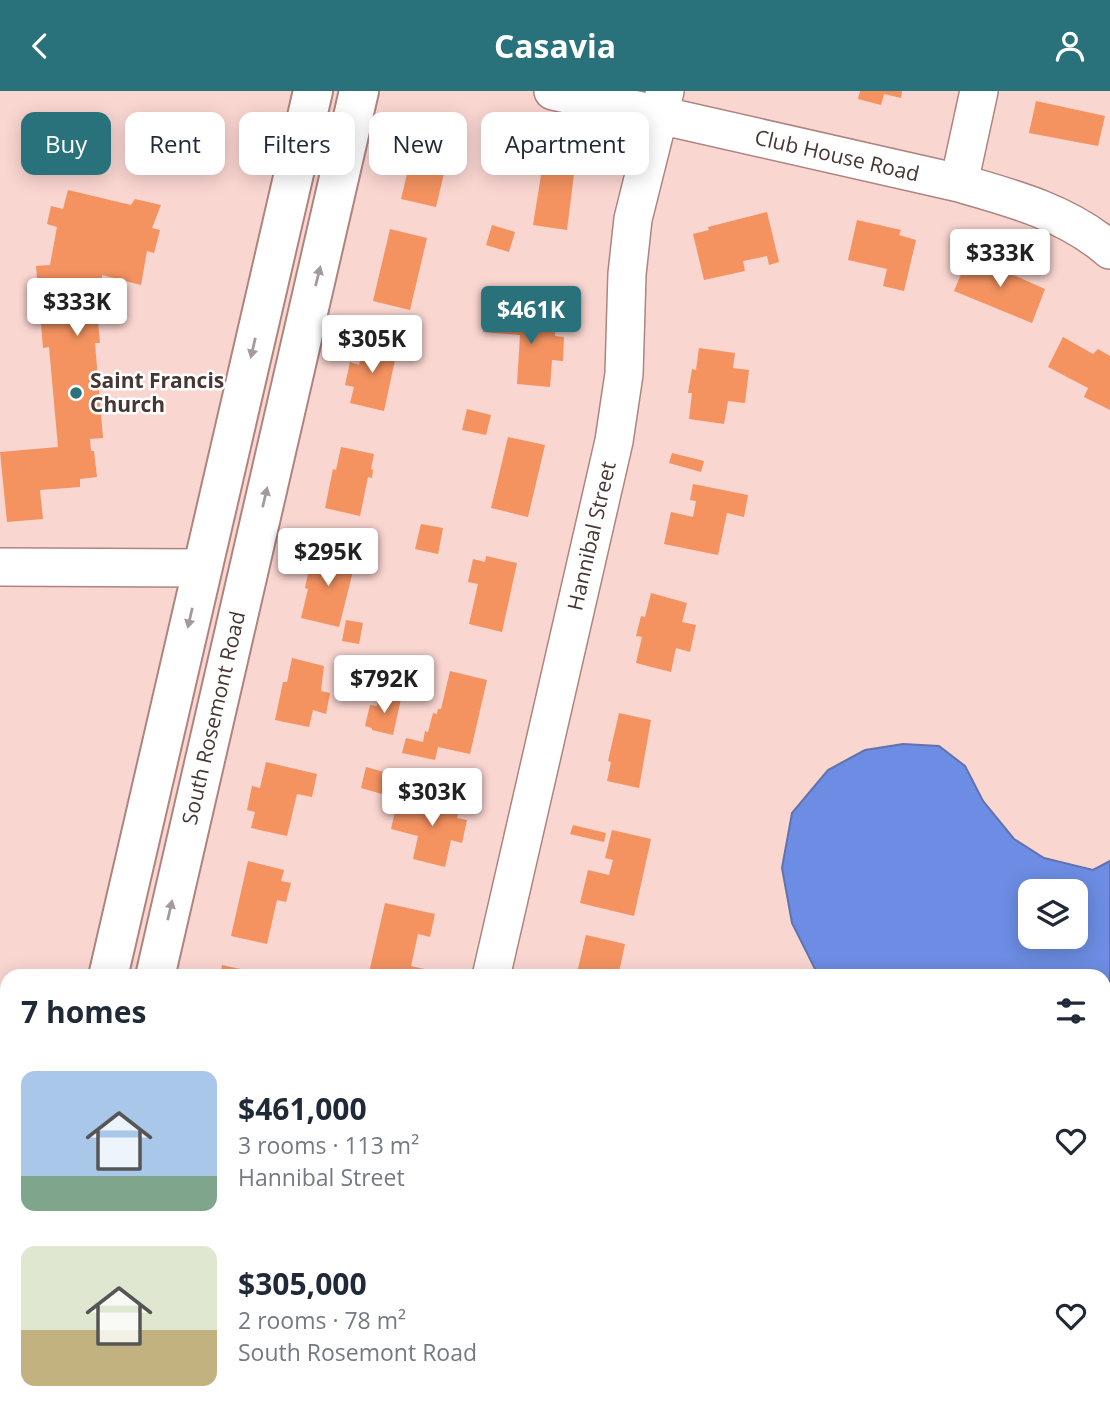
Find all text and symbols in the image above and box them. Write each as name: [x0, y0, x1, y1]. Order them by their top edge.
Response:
text: Casavia: [494, 24, 616, 67]
icon: back: [21, 27, 59, 65]
icon: person: [1051, 27, 1089, 65]
chip: Buy: [21, 112, 111, 175]
chip: Rent: [125, 112, 225, 175]
chip: Filters: [239, 112, 355, 175]
chip: New: [369, 112, 467, 175]
chip: Apartment: [481, 112, 649, 175]
street label: Club House Road: [752, 122, 922, 188]
pin: $333K: [951, 229, 1049, 289]
text: $333K: [966, 236, 1034, 268]
one-way arrow: [313, 265, 324, 287]
pin: $333K: [28, 279, 126, 338]
text: $333K: [43, 285, 111, 317]
pin: $461K: [482, 287, 580, 346]
text: $461K: [497, 293, 565, 325]
pin: $305K: [323, 315, 421, 375]
text: $305K: [338, 322, 406, 354]
one-way arrow: [247, 337, 258, 359]
place label: Saint Francis Church: [90, 366, 224, 418]
marker: Saint Francis Church: [68, 385, 84, 401]
street label: Hannibal Street: [560, 459, 622, 613]
one-way arrow: [260, 486, 271, 508]
pin: $295K: [279, 529, 377, 588]
text: $295K: [294, 535, 362, 567]
one-way arrow: [185, 607, 196, 629]
street label: South Rosemont Road: [175, 608, 251, 827]
pin: $792K: [335, 655, 433, 715]
text: $792K: [350, 662, 418, 694]
pin: $303K: [383, 769, 481, 828]
text: $303K: [398, 775, 466, 807]
map controls: [1018, 879, 1088, 949]
button: layers: [1018, 879, 1088, 949]
one-way arrow: [165, 899, 176, 921]
text: 7 homes: [21, 991, 146, 1032]
icon: filters: [1052, 992, 1090, 1030]
text: $461,000: [238, 1088, 367, 1129]
icon: home: [77, 1099, 161, 1183]
icon: heart: [1052, 1122, 1090, 1160]
text: 3 rooms · 113 m²: [238, 1129, 419, 1161]
text: Hannibal Street: [238, 1161, 405, 1193]
text: $305,000: [238, 1263, 367, 1304]
icon: home: [77, 1274, 161, 1358]
icon: heart: [1052, 1297, 1090, 1335]
text: 2 rooms · 78 m²: [238, 1304, 406, 1336]
text: South Rosemont Road: [238, 1336, 477, 1368]

